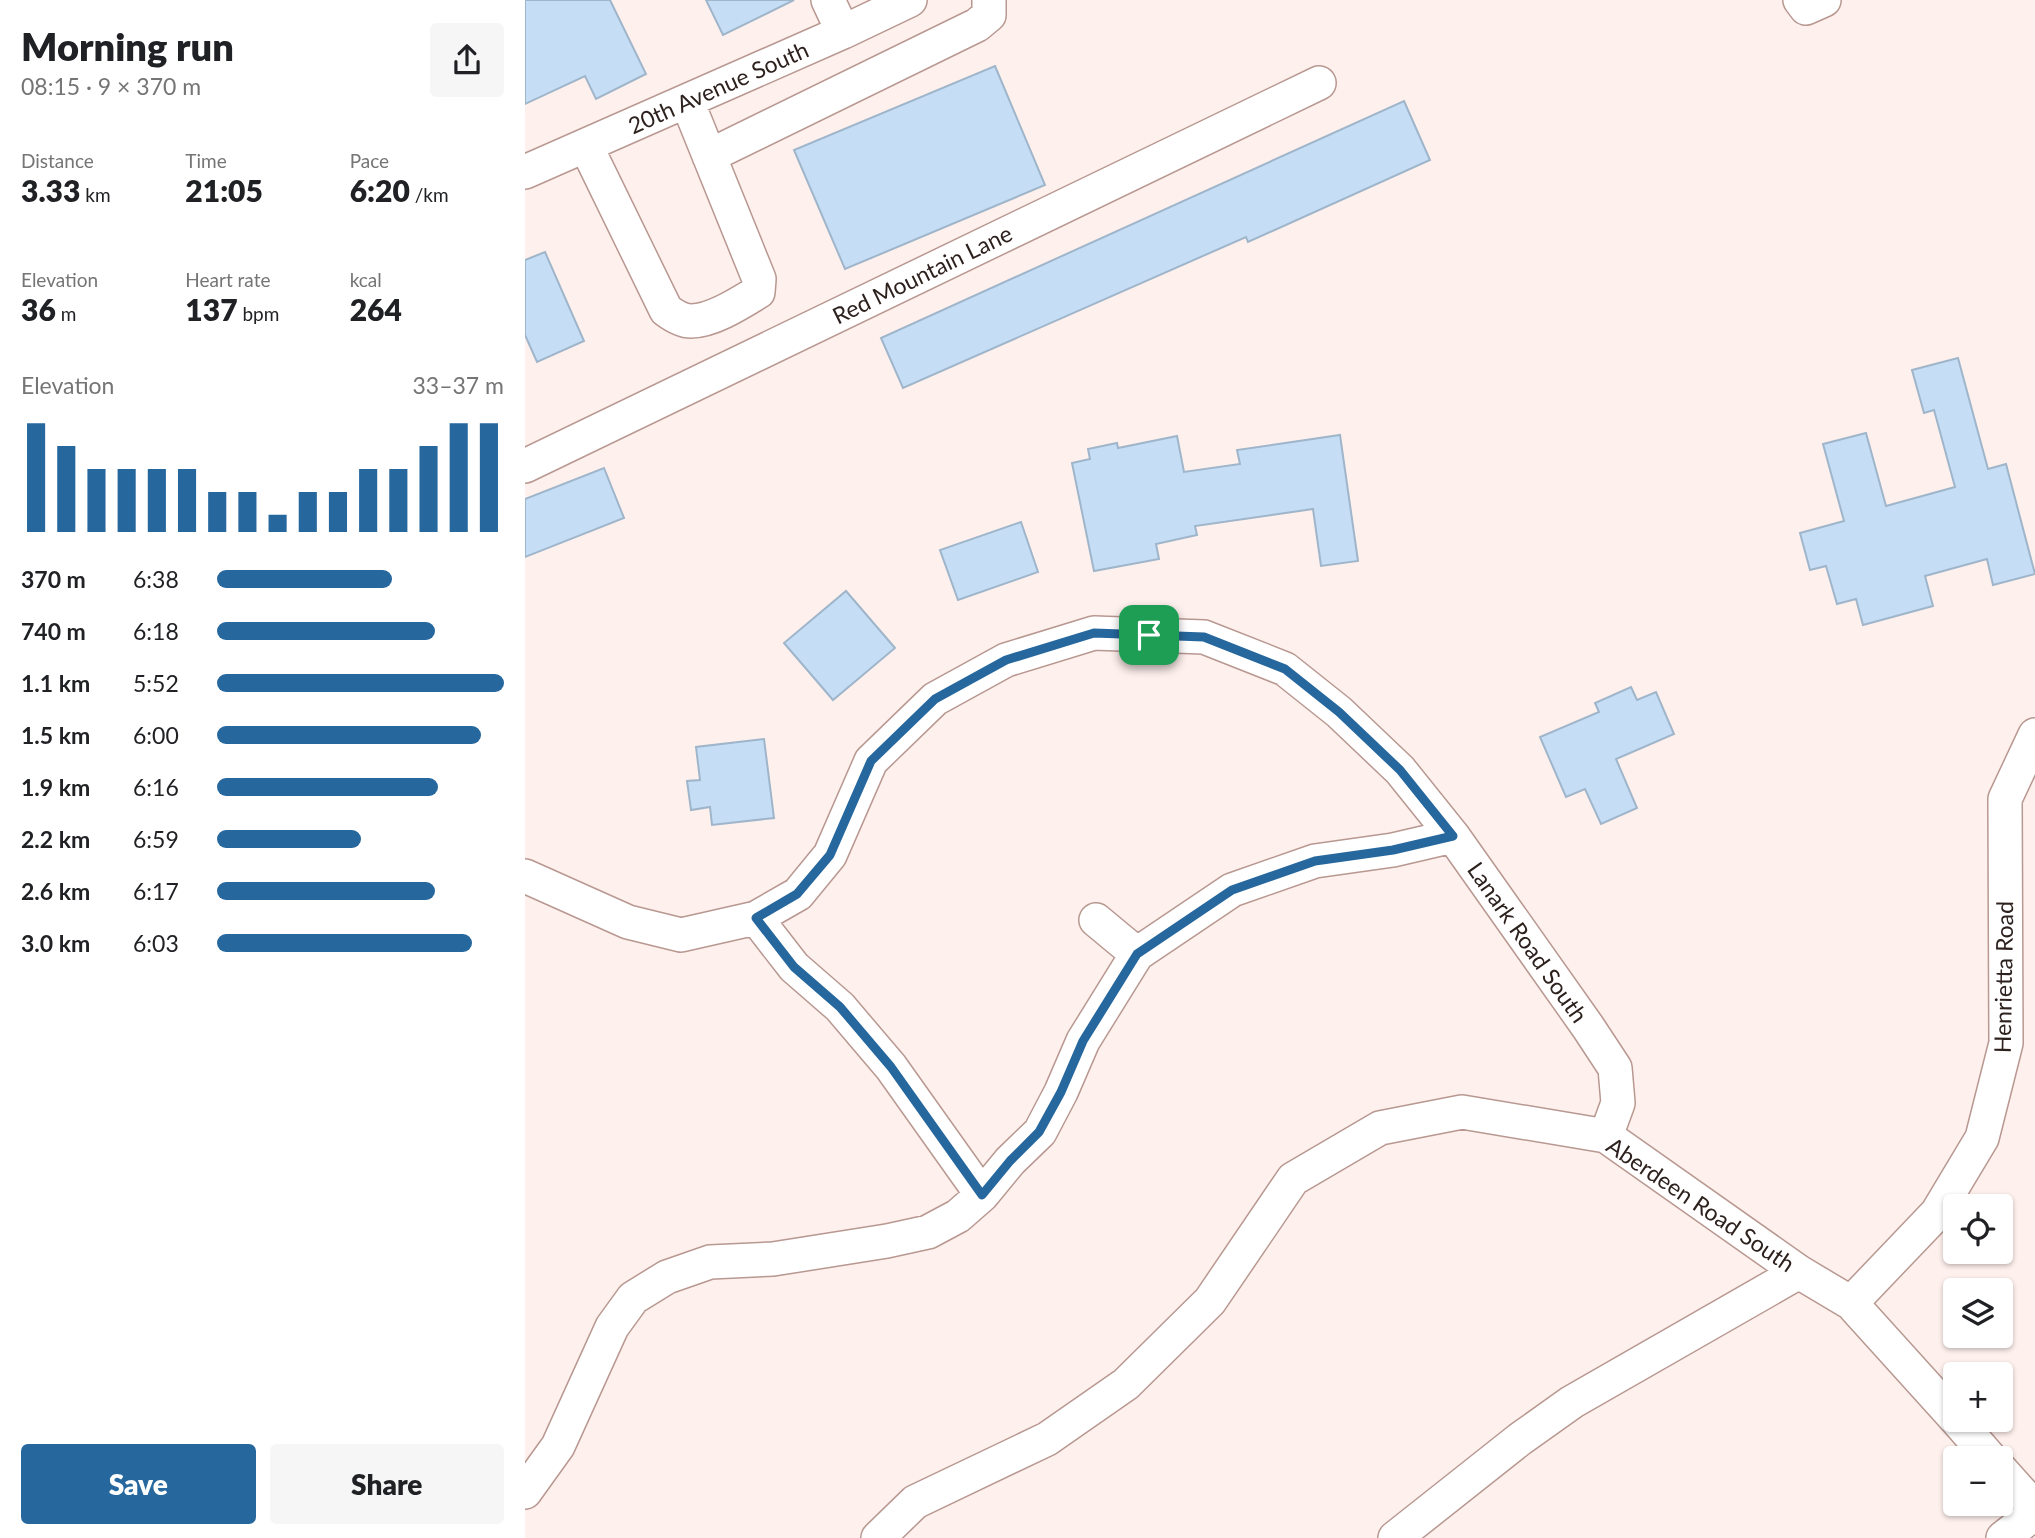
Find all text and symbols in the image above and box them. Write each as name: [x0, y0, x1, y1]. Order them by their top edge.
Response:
text: Morning run: [21, 23, 234, 69]
button: share: [430, 23, 504, 97]
street label: 20th Avenue South: [624, 35, 812, 139]
text: 08:15 · 9 × 370 m: [21, 72, 201, 100]
text: Distance: [21, 149, 94, 172]
text: Time: [185, 149, 227, 172]
text: Pace: [350, 149, 389, 172]
text: 3.33: [21, 172, 80, 208]
text: 21:05: [185, 172, 263, 208]
text: 6:20: [350, 172, 410, 208]
text: km: [80, 183, 111, 206]
text: /km: [410, 183, 449, 206]
street label: Red Mountain Lane: [828, 218, 1016, 330]
text: Elevation: [21, 268, 98, 291]
text: Heart rate: [185, 268, 271, 291]
text: kcal: [350, 268, 382, 291]
text: 36: [21, 291, 56, 327]
text: 137: [185, 291, 238, 327]
text: 264: [350, 291, 402, 327]
text: m: [56, 302, 76, 325]
text: bpm: [238, 302, 279, 325]
text: Elevation: [21, 371, 114, 399]
text: 33–37 m: [412, 371, 504, 399]
text: 370 m: [21, 565, 86, 593]
text: 6:38: [133, 565, 179, 593]
pin: [1119, 605, 1179, 665]
icon: arrive: [1130, 616, 1168, 654]
text: 740 m: [21, 617, 86, 645]
text: 6:18: [133, 617, 179, 645]
text: 1.1 km: [21, 669, 90, 697]
text: 5:52: [133, 669, 179, 697]
text: 1.5 km: [21, 721, 90, 749]
text: 6:00: [133, 721, 179, 749]
text: 1.9 km: [21, 773, 90, 801]
text: 6:16: [133, 773, 179, 801]
text: 2.2 km: [21, 825, 90, 853]
text: 6:59: [133, 825, 179, 853]
street label: Lanark Road South: [1462, 856, 1594, 1028]
text: 2.6 km: [21, 877, 90, 905]
text: 6:17: [133, 877, 179, 905]
street label: Henrietta Road: [1988, 901, 2018, 1053]
text: 3.0 km: [21, 929, 90, 957]
text: 6:03: [133, 929, 179, 957]
street label: Aberdeen Road South: [1602, 1131, 1800, 1277]
map controls: [1943, 1194, 2013, 1516]
button: locate: [1943, 1194, 2013, 1264]
button: layers: [1943, 1278, 2013, 1348]
button: +: [1943, 1362, 2013, 1432]
button: Save: [21, 1444, 256, 1524]
button: Share: [270, 1444, 504, 1524]
button: −: [1943, 1446, 2013, 1516]

